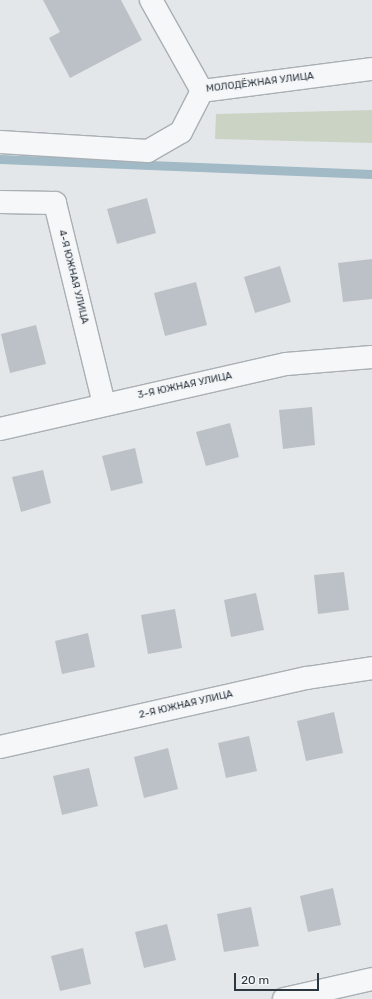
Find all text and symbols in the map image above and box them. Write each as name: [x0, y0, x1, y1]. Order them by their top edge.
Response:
street label: МОЛОДЁЖНАЯ УЛИЦА: [205, 70, 315, 96]
street label: 4-Я ЮЖНАЯ УЛИЦА: [56, 229, 90, 325]
street label: 3-Я ЮЖНАЯ УЛИЦА: [137, 370, 233, 402]
street label: 2-Я ЮЖНАЯ УЛИЦА: [138, 688, 234, 722]
scale bar: [236, 965, 321, 991]
text: 20 m: [241, 973, 269, 987]

